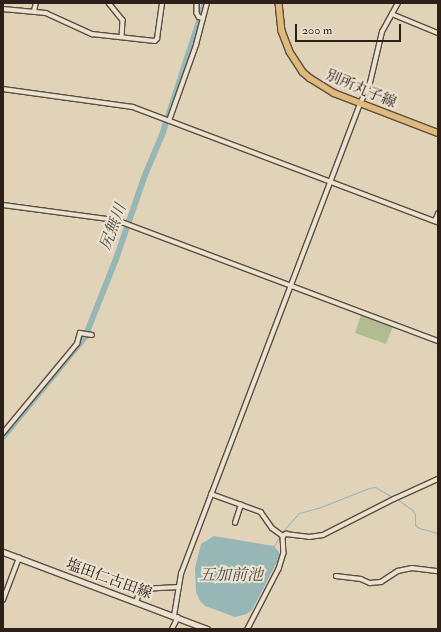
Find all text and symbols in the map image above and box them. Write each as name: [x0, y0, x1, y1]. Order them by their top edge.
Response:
scale bar: [297, 16, 403, 42]
text: 200 m: [302, 23, 332, 38]
street label: 別所丸子線: [323, 66, 399, 112]
water label: 尻無川: [95, 201, 131, 253]
street label: 塩田仁古田線: [64, 555, 154, 603]
water label: 五加前池: [199, 565, 263, 585]

